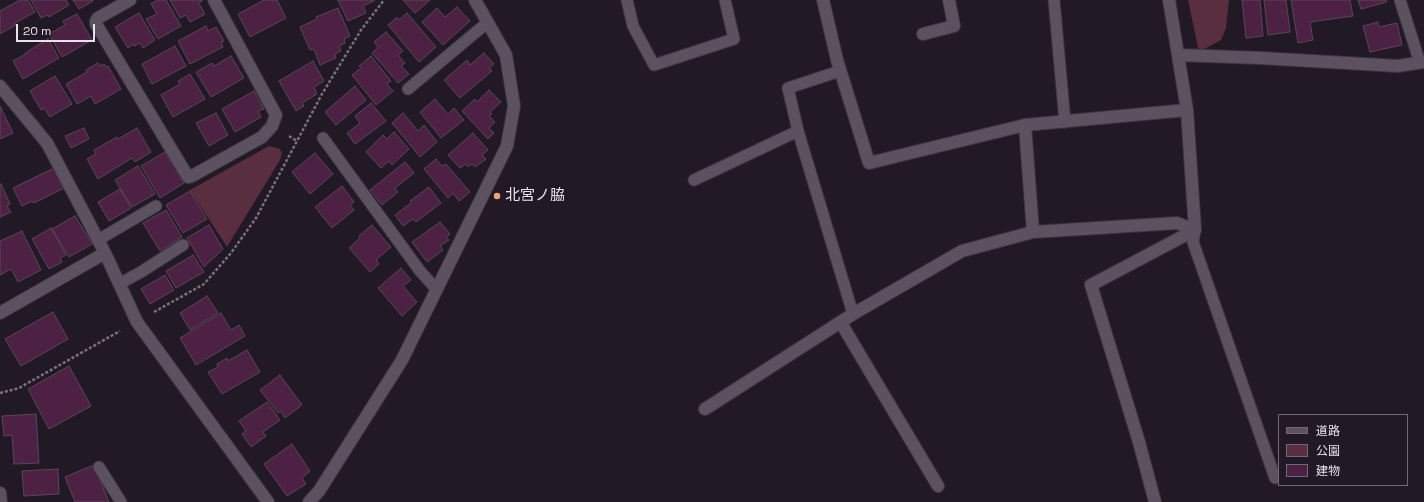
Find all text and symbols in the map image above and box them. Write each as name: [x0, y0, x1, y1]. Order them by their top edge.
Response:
scale bar: [18, 16, 97, 42]
text: 20 m: [23, 23, 51, 39]
place label: 北宮ノ脇: [505, 187, 565, 205]
marker: 北宮ノ脇: [492, 191, 502, 201]
legend: [1278, 414, 1408, 486]
text: 道路: [1316, 423, 1340, 439]
text: 公園: [1316, 443, 1340, 459]
text: 建物: [1316, 463, 1340, 479]

